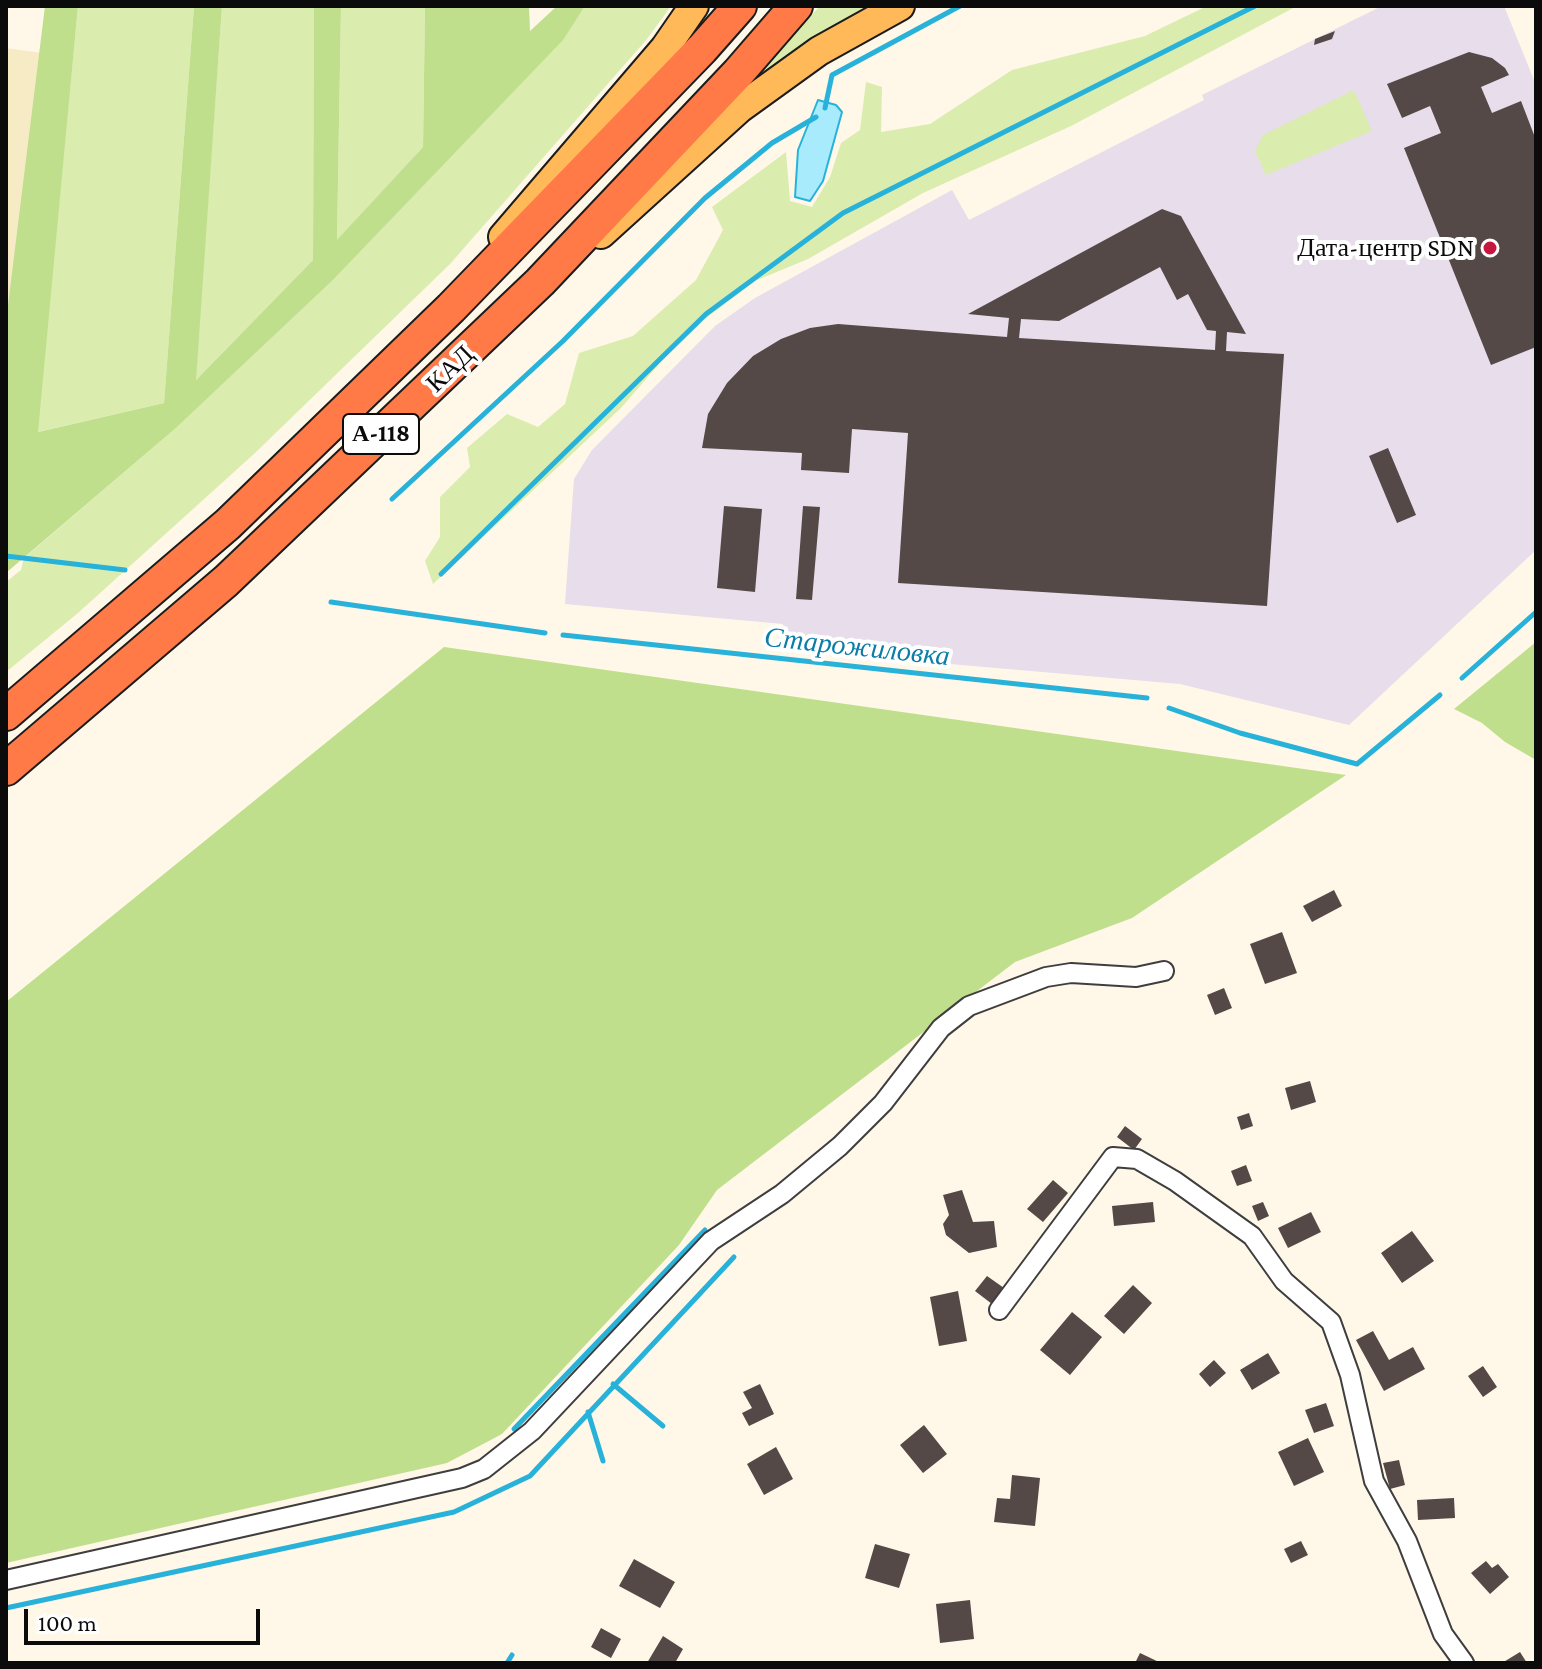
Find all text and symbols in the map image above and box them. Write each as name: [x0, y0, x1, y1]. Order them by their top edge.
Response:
place label: Дата-центр SDN: [1297, 232, 1474, 264]
marker: Дата-центр SDN: [1481, 239, 1499, 257]
street label: КАД: [420, 339, 480, 399]
road number: А-118: [343, 414, 419, 454]
water label: Старожиловка: [763, 621, 951, 673]
scale bar: [28, 1593, 264, 1643]
text: 100 m: [38, 1609, 97, 1636]

